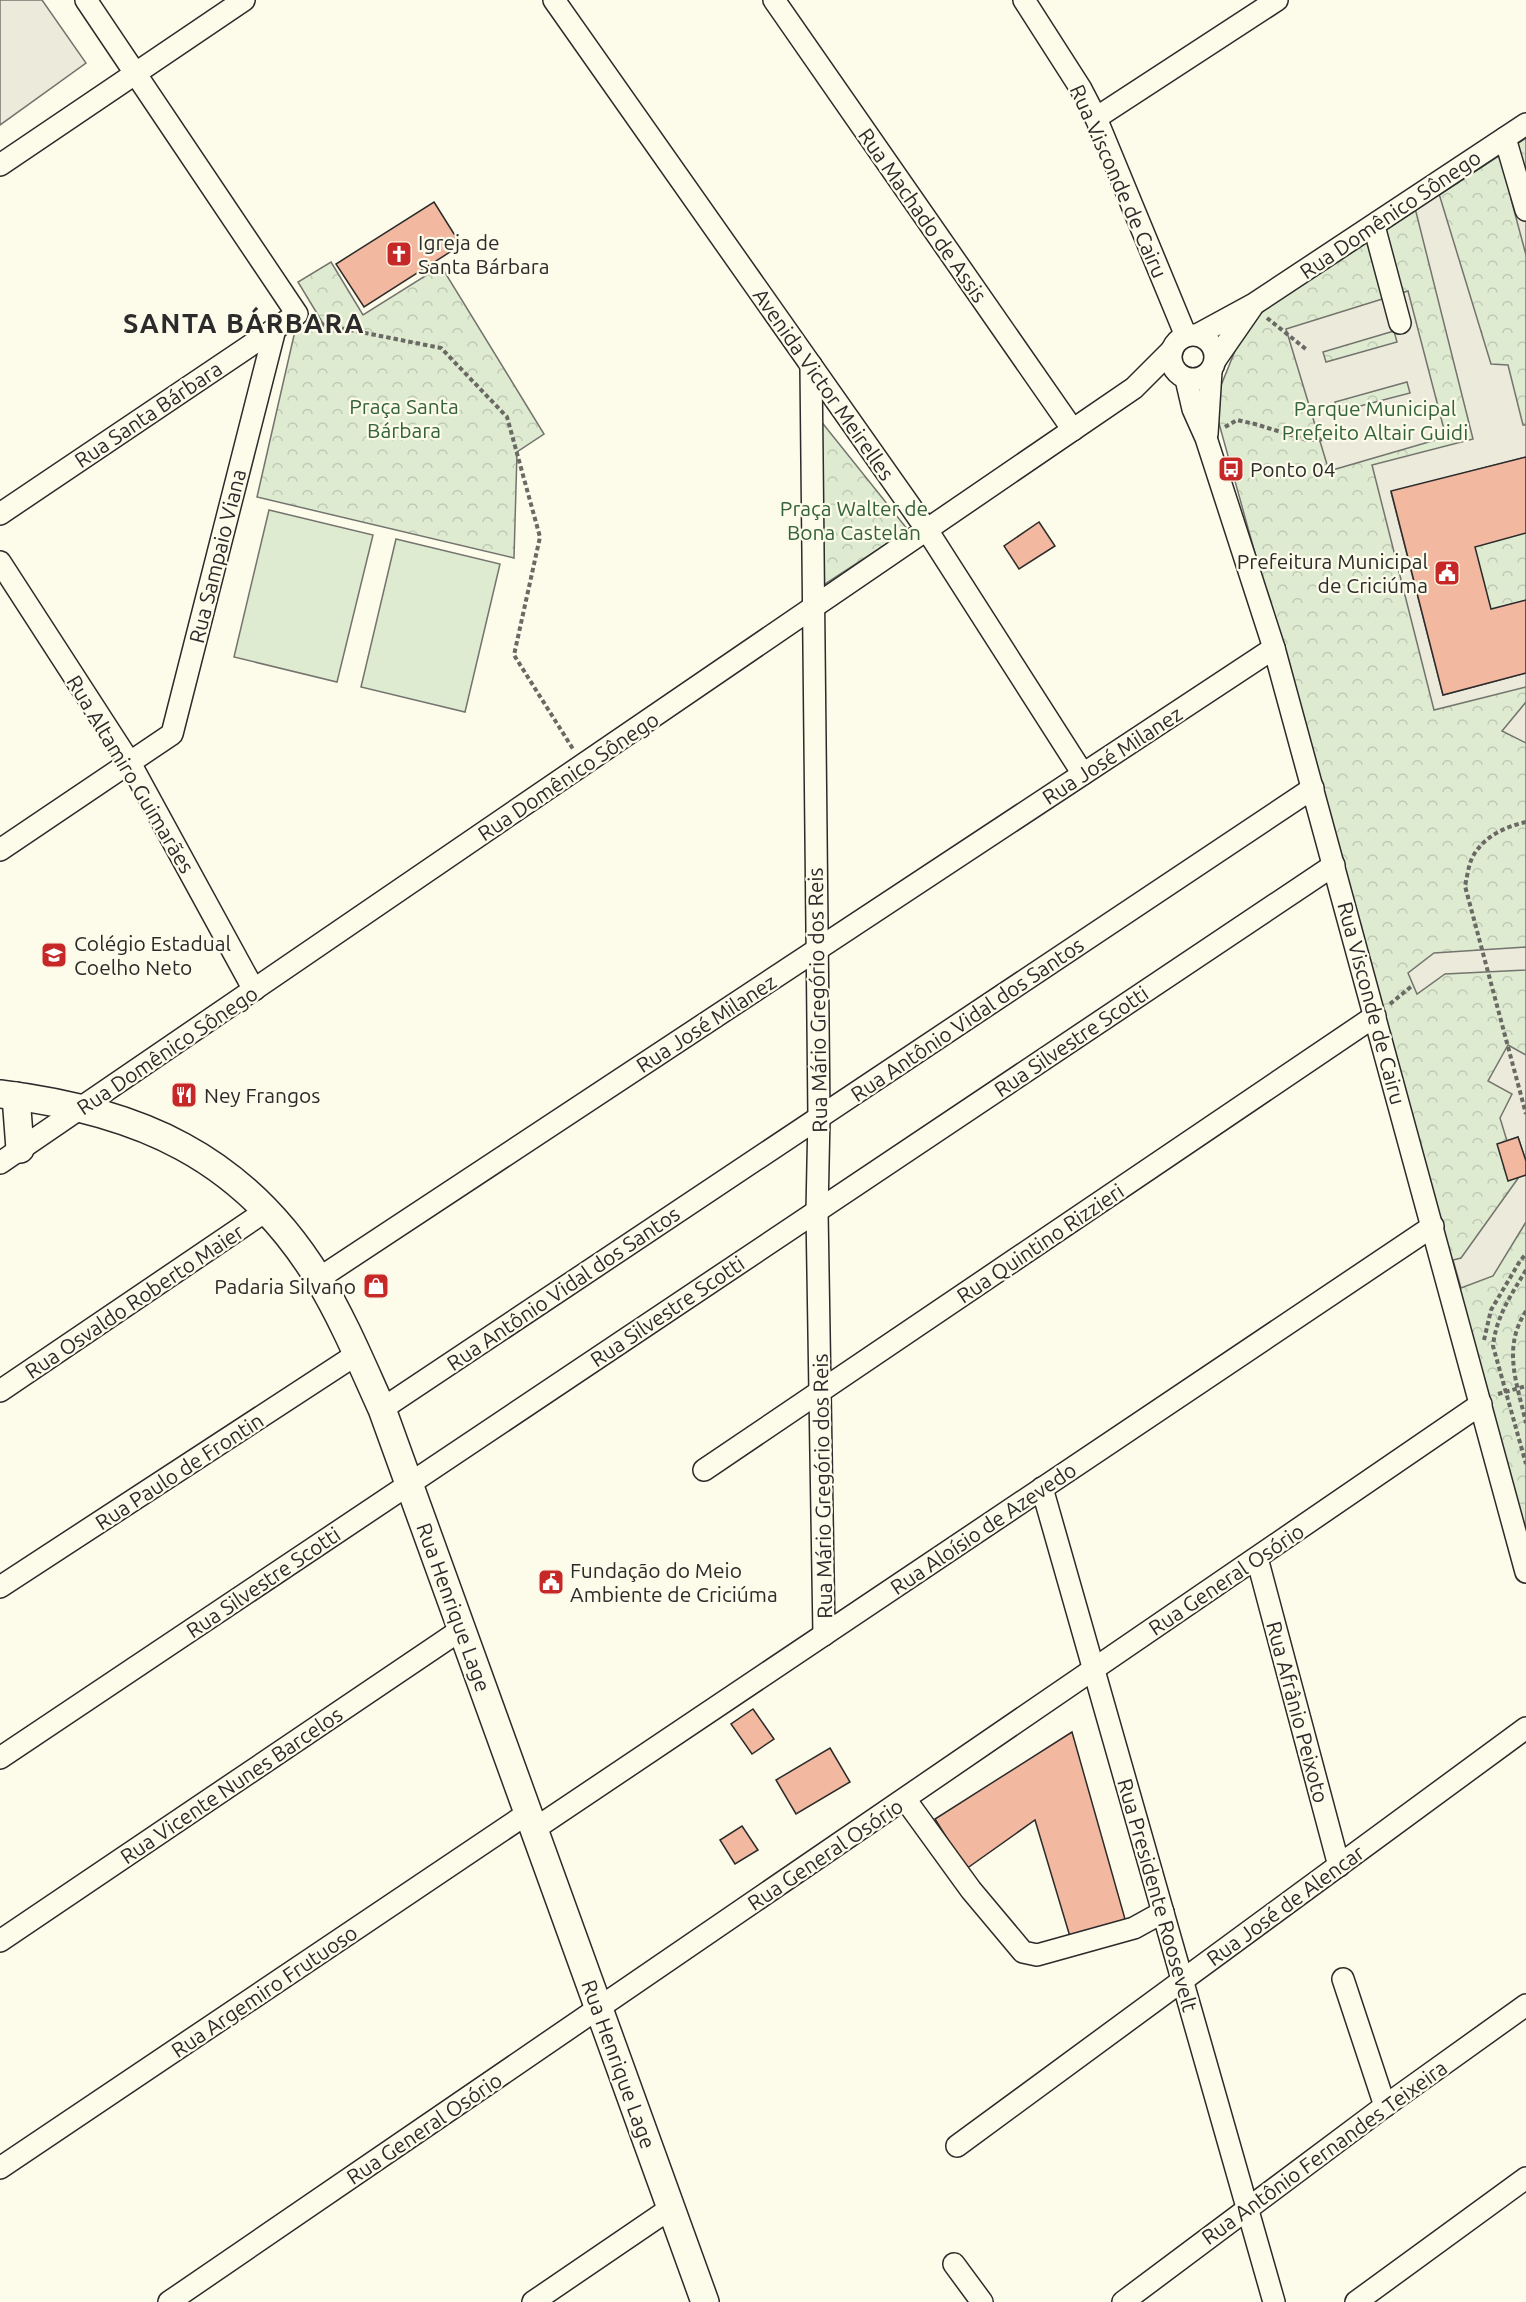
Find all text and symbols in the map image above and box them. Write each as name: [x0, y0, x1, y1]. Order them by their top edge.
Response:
street label: Rua Visconde de Cairu: [1066, 81, 1172, 281]
street label: Rua Machado de Assis: [854, 123, 992, 307]
street label: Rua Domênico Sônego: [1295, 145, 1485, 283]
place label: Igreja de Santa Bárbara: [418, 230, 550, 278]
church icon: Igreja de Santa Bárbara: [384, 239, 414, 269]
street label: Avenida Victor Meirelles: [749, 284, 899, 484]
district label: SANTA BÁRBARA: [123, 306, 365, 338]
street label: Rua Santa Bárbara: [70, 356, 226, 472]
park label: Praça Santa Bárbara: [349, 394, 459, 442]
park label: Parque Municipal Prefeito Altair Guidi: [1282, 396, 1468, 444]
bus stop icon: Ponto 04: [1216, 454, 1246, 484]
place label: Ponto 04: [1250, 457, 1336, 481]
street label: Rua Sampaio Viana: [184, 466, 250, 646]
park label: Praça Walter de Bona Castelan: [780, 496, 928, 544]
place label: Prefeitura Municipal de Criciúma: [1237, 549, 1428, 597]
public building icon: Prefeitura Municipal de Criciúma: [1432, 558, 1462, 588]
street label: Rua Altamiro Guimarães: [62, 671, 200, 877]
street label: Rua José Milanez: [1038, 701, 1186, 809]
street label: Rua Domênico Sônego: [473, 707, 663, 845]
street label: Rua Mário Gregório dos Reis: [803, 867, 831, 1133]
street label: Rua Visconde de Cairu: [1333, 899, 1411, 1107]
place label: Colégio Estadual Coelho Neto: [74, 931, 231, 979]
street label: Rua Antônio Vidal dos Santos: [846, 932, 1088, 1106]
school or university icon: Colégio Estadual Coelho Neto: [39, 940, 69, 970]
street label: Rua José Milanez: [632, 969, 780, 1077]
street label: Rua Domênico Sônego: [72, 981, 262, 1119]
street label: Rua Silvestre Scotti: [990, 981, 1152, 1101]
restaurant icon: Ney Frangos: [169, 1080, 199, 1110]
place label: Ney Frangos: [204, 1083, 320, 1107]
street label: Rua Quintino Rizzieri: [952, 1178, 1128, 1308]
street label: Rua Antônio Vidal dos Santos: [442, 1201, 684, 1375]
street label: Rua Osvaldo Roberto Maier: [20, 1219, 248, 1383]
street label: Rua Silvestre Scotti: [586, 1251, 748, 1371]
shop icon: Padaria Silvano: [361, 1271, 391, 1301]
place label: Padaria Silvano: [214, 1274, 356, 1298]
street label: Rua Mário Gregório dos Reis: [808, 1353, 836, 1619]
street label: Rua Paulo de Frontin: [91, 1408, 267, 1534]
street label: Rua Aloísio de Azevedo: [886, 1457, 1080, 1599]
street label: Rua General Osório: [1144, 1518, 1308, 1640]
street label: Rua Henrique Lage: [412, 1519, 496, 1695]
street label: Rua Silvestre Scotti: [182, 1522, 344, 1642]
place label: Fundação do Meio Ambiente de Criciúma: [570, 1558, 778, 1606]
public building icon: Fundação do Meio Ambiente de Criciúma: [536, 1567, 566, 1597]
street label: Rua Afrânio Peixoto: [1262, 1618, 1334, 1806]
street label: Rua Vicente Nunes Barcelos: [116, 1702, 346, 1868]
street label: Rua Presidente Roosevelt: [1113, 1776, 1203, 2014]
street label: Rua General Osório: [743, 1793, 907, 1915]
street label: Rua José de Alencar: [1202, 1840, 1368, 1970]
street label: Rua Argemiro Frutuoso: [167, 1920, 361, 2062]
street label: Rua Henrique Lage: [577, 1976, 661, 2152]
street label: Rua Antônio Fernandes Teixeira: [1197, 2055, 1451, 2249]
street label: Rua General Osório: [342, 2067, 506, 2189]

